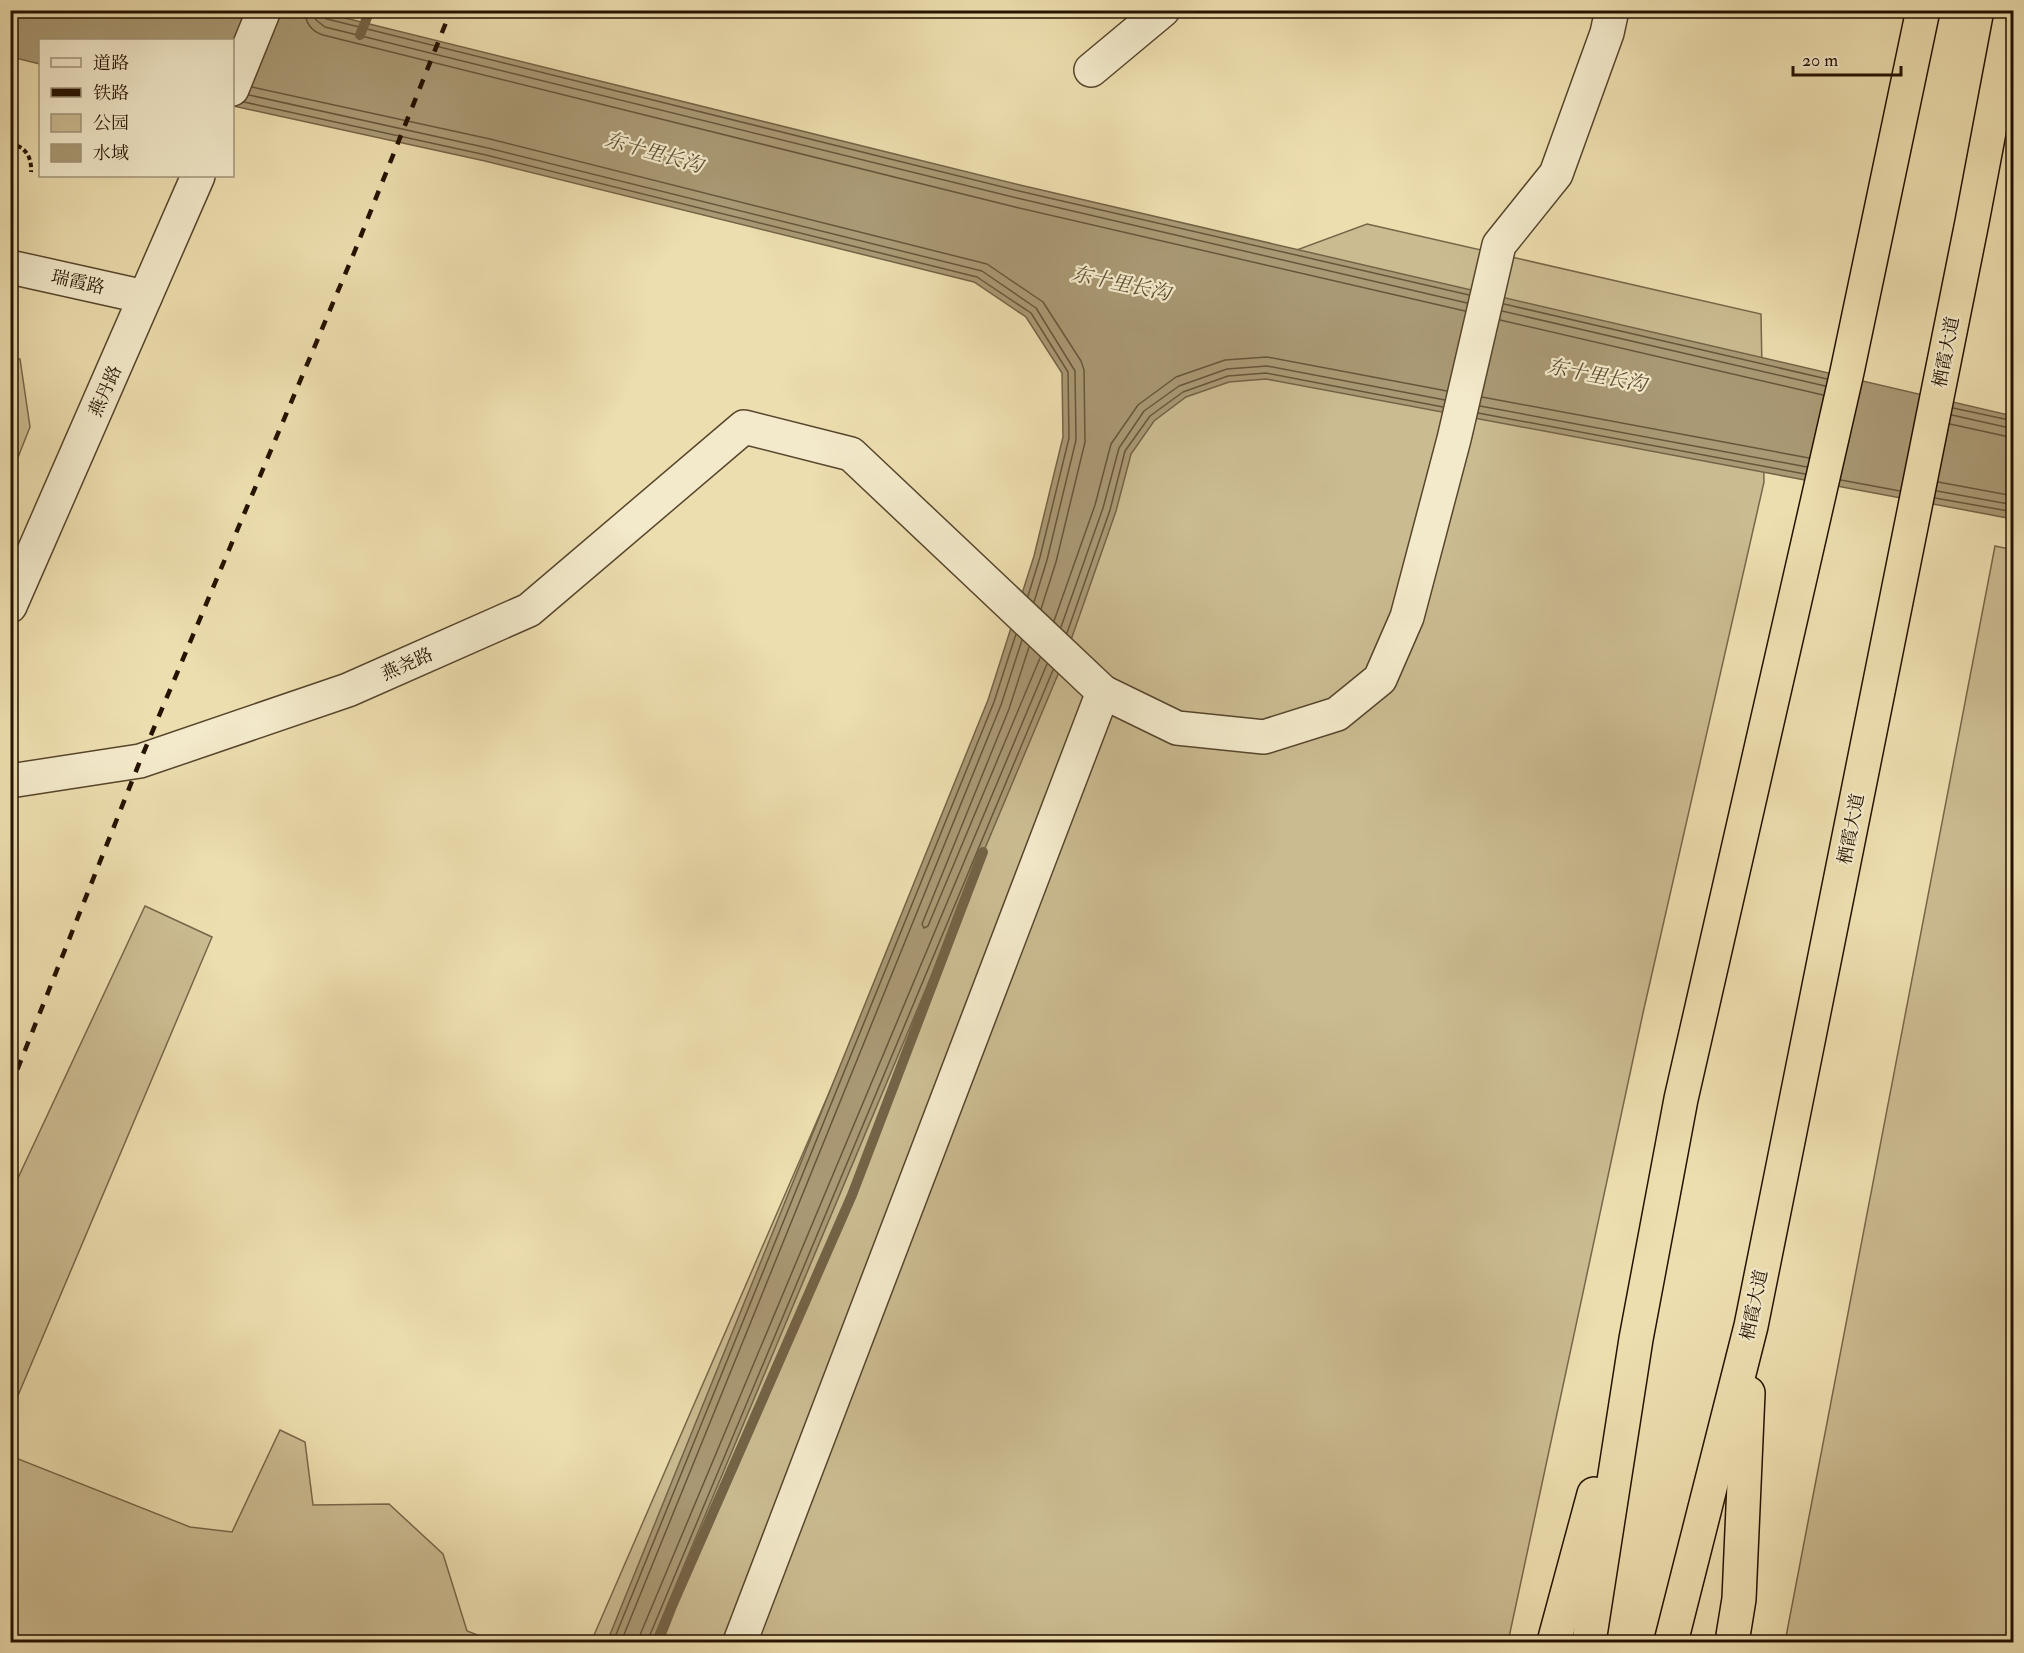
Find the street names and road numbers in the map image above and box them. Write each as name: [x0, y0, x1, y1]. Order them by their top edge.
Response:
street label: 瑞霞路: [49, 265, 107, 300]
street label: 栖霞大道: [1928, 315, 1965, 390]
street label: 燕丹路: [84, 362, 127, 421]
street label: 燕尧路: [378, 643, 437, 686]
street label: 栖霞大道: [1833, 792, 1870, 867]
street label: 栖霞大道: [1736, 1267, 1773, 1343]

